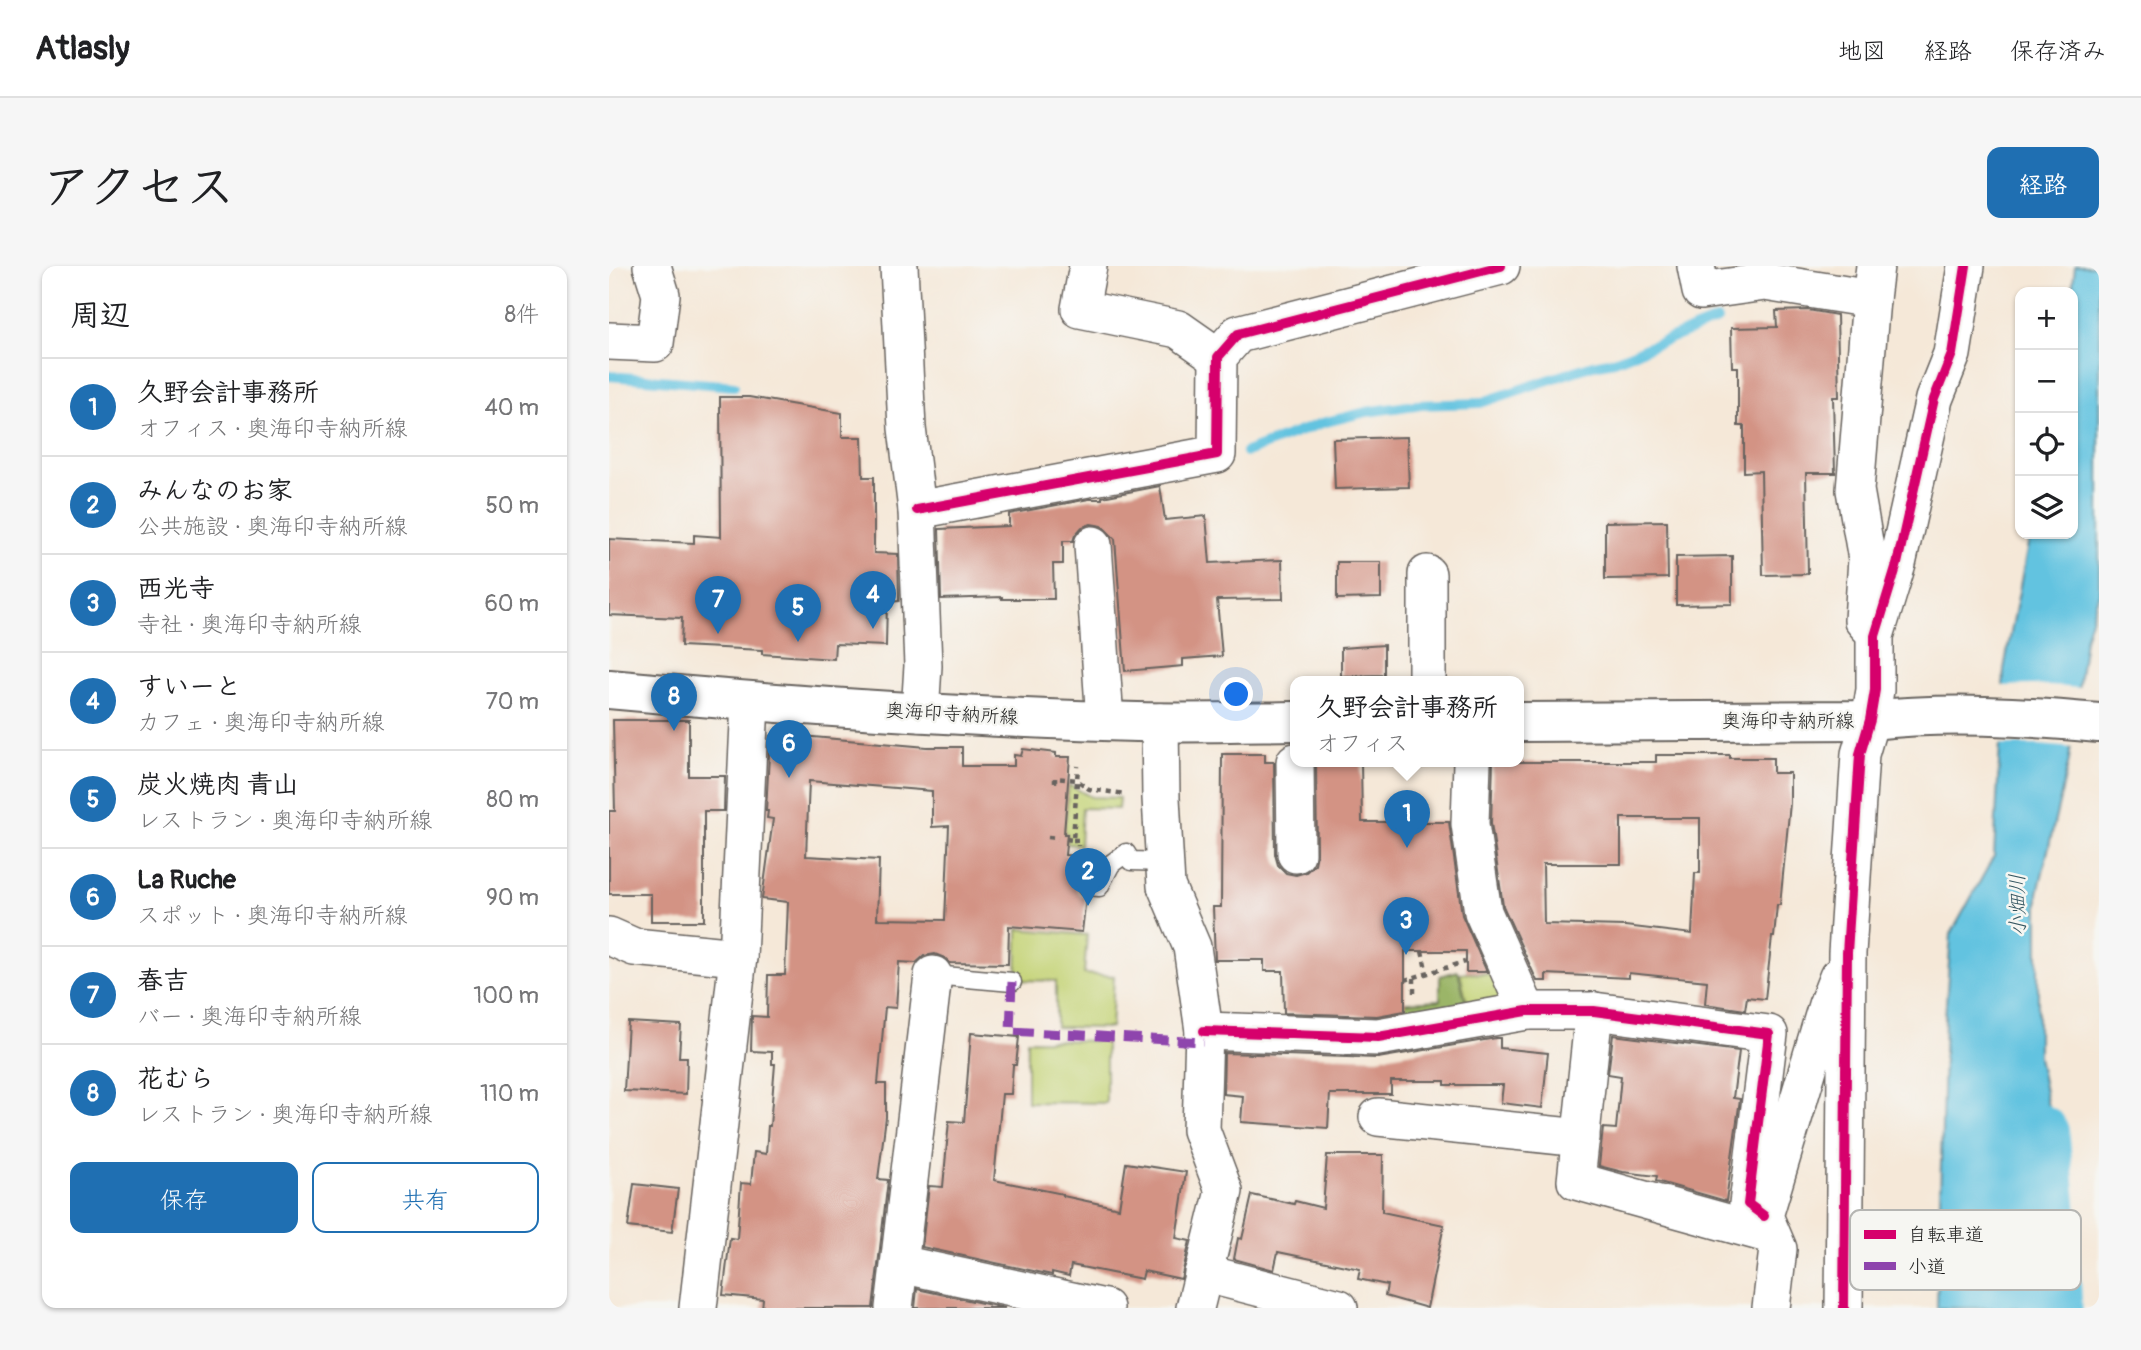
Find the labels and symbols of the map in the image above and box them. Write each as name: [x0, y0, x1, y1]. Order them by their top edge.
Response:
pin: 4: [850, 571, 896, 629]
pin: 7: [695, 576, 741, 634]
pin: 5: [775, 584, 821, 642]
pin: 8: [651, 673, 697, 731]
your location: [1219, 677, 1253, 711]
street label: 奥海印寺納所線: [885, 699, 1019, 729]
street label: 奥海印寺納所線: [1721, 709, 1855, 733]
pin: 6: [766, 720, 812, 778]
pin: 1: [1384, 790, 1430, 848]
pin: 2: [1065, 848, 1111, 906]
water label: 小畑川: [2004, 873, 2032, 937]
pin: 3: [1383, 897, 1429, 955]
legend: [1850, 1210, 2081, 1290]
text: 自転車道: [1908, 1223, 1984, 1247]
text: 小道: [1908, 1255, 1946, 1279]

